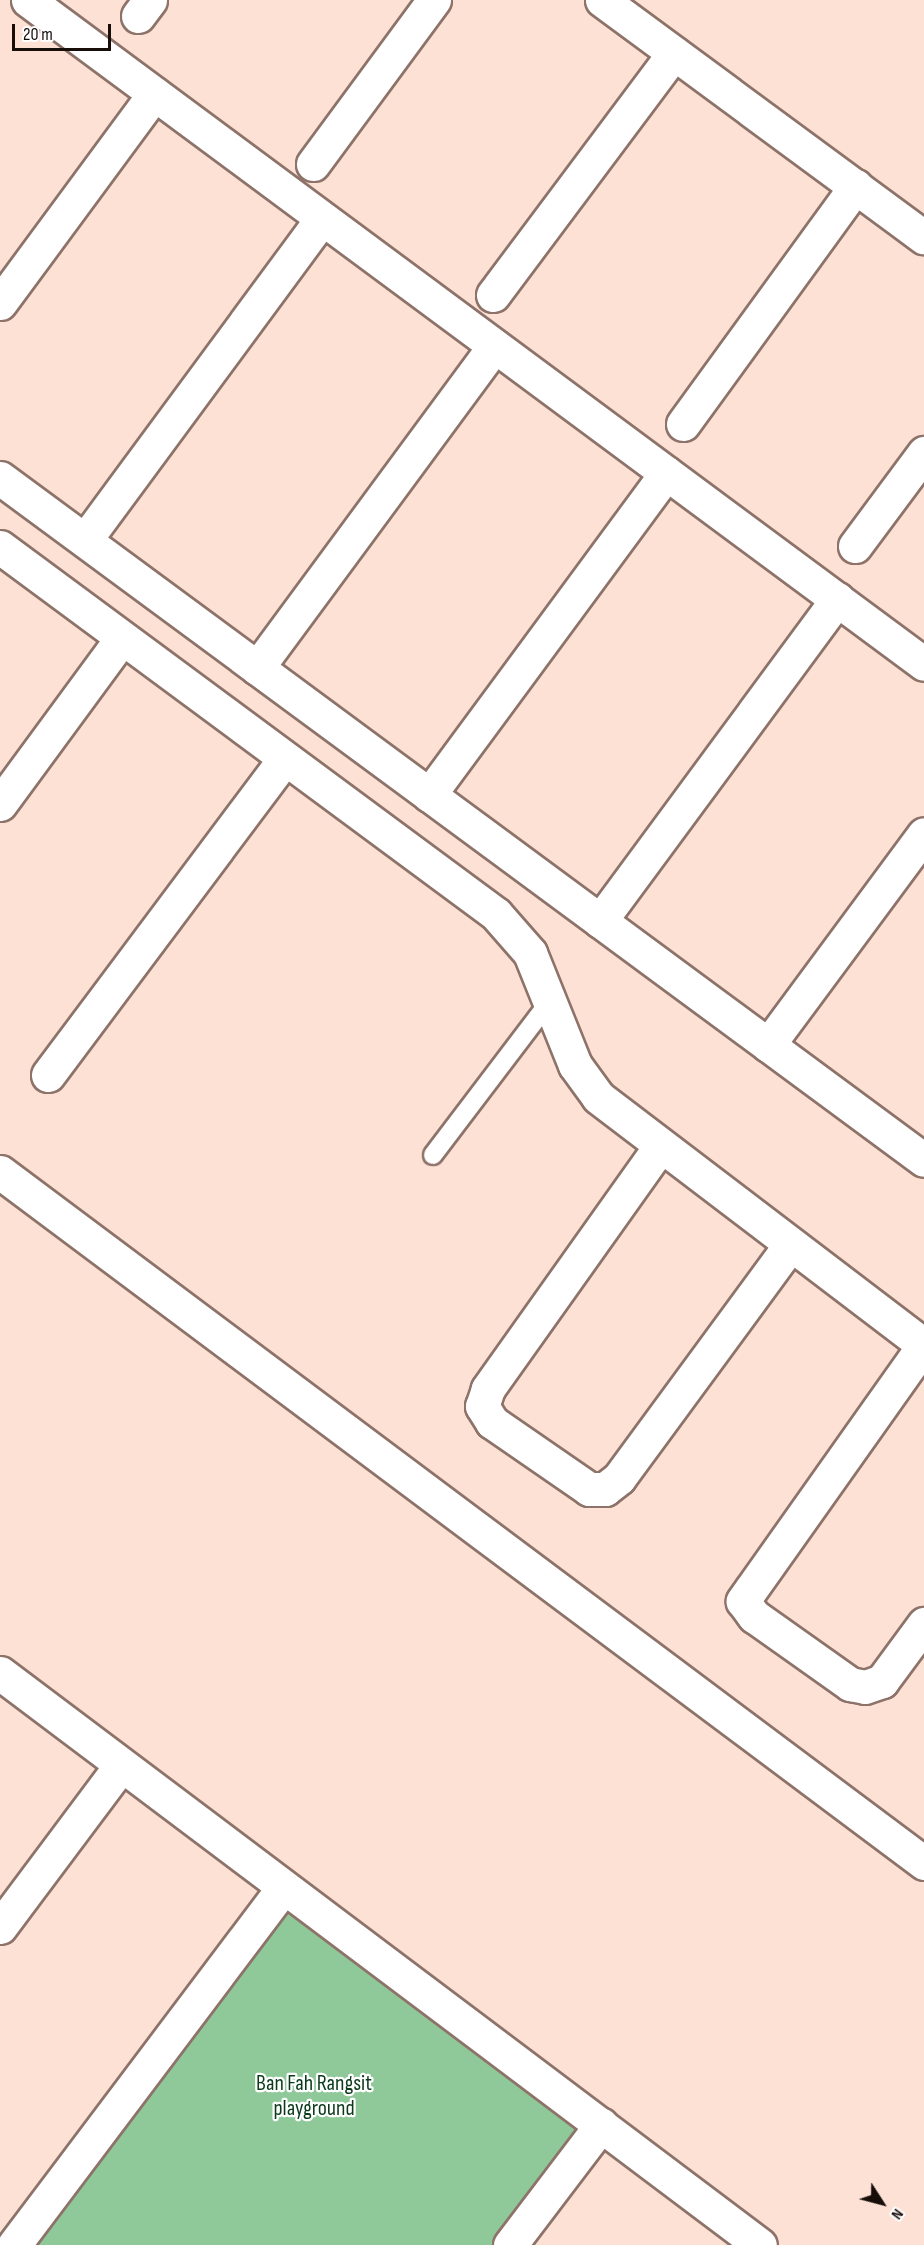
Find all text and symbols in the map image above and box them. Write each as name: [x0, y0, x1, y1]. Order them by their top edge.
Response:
scale bar: [15, 12, 114, 50]
text: 20 m: [23, 24, 53, 45]
park label: Ban Fah Rangsit playground: [256, 2070, 372, 2122]
north arrow: [852, 2173, 912, 2233]
text: N: [887, 2205, 907, 2223]

